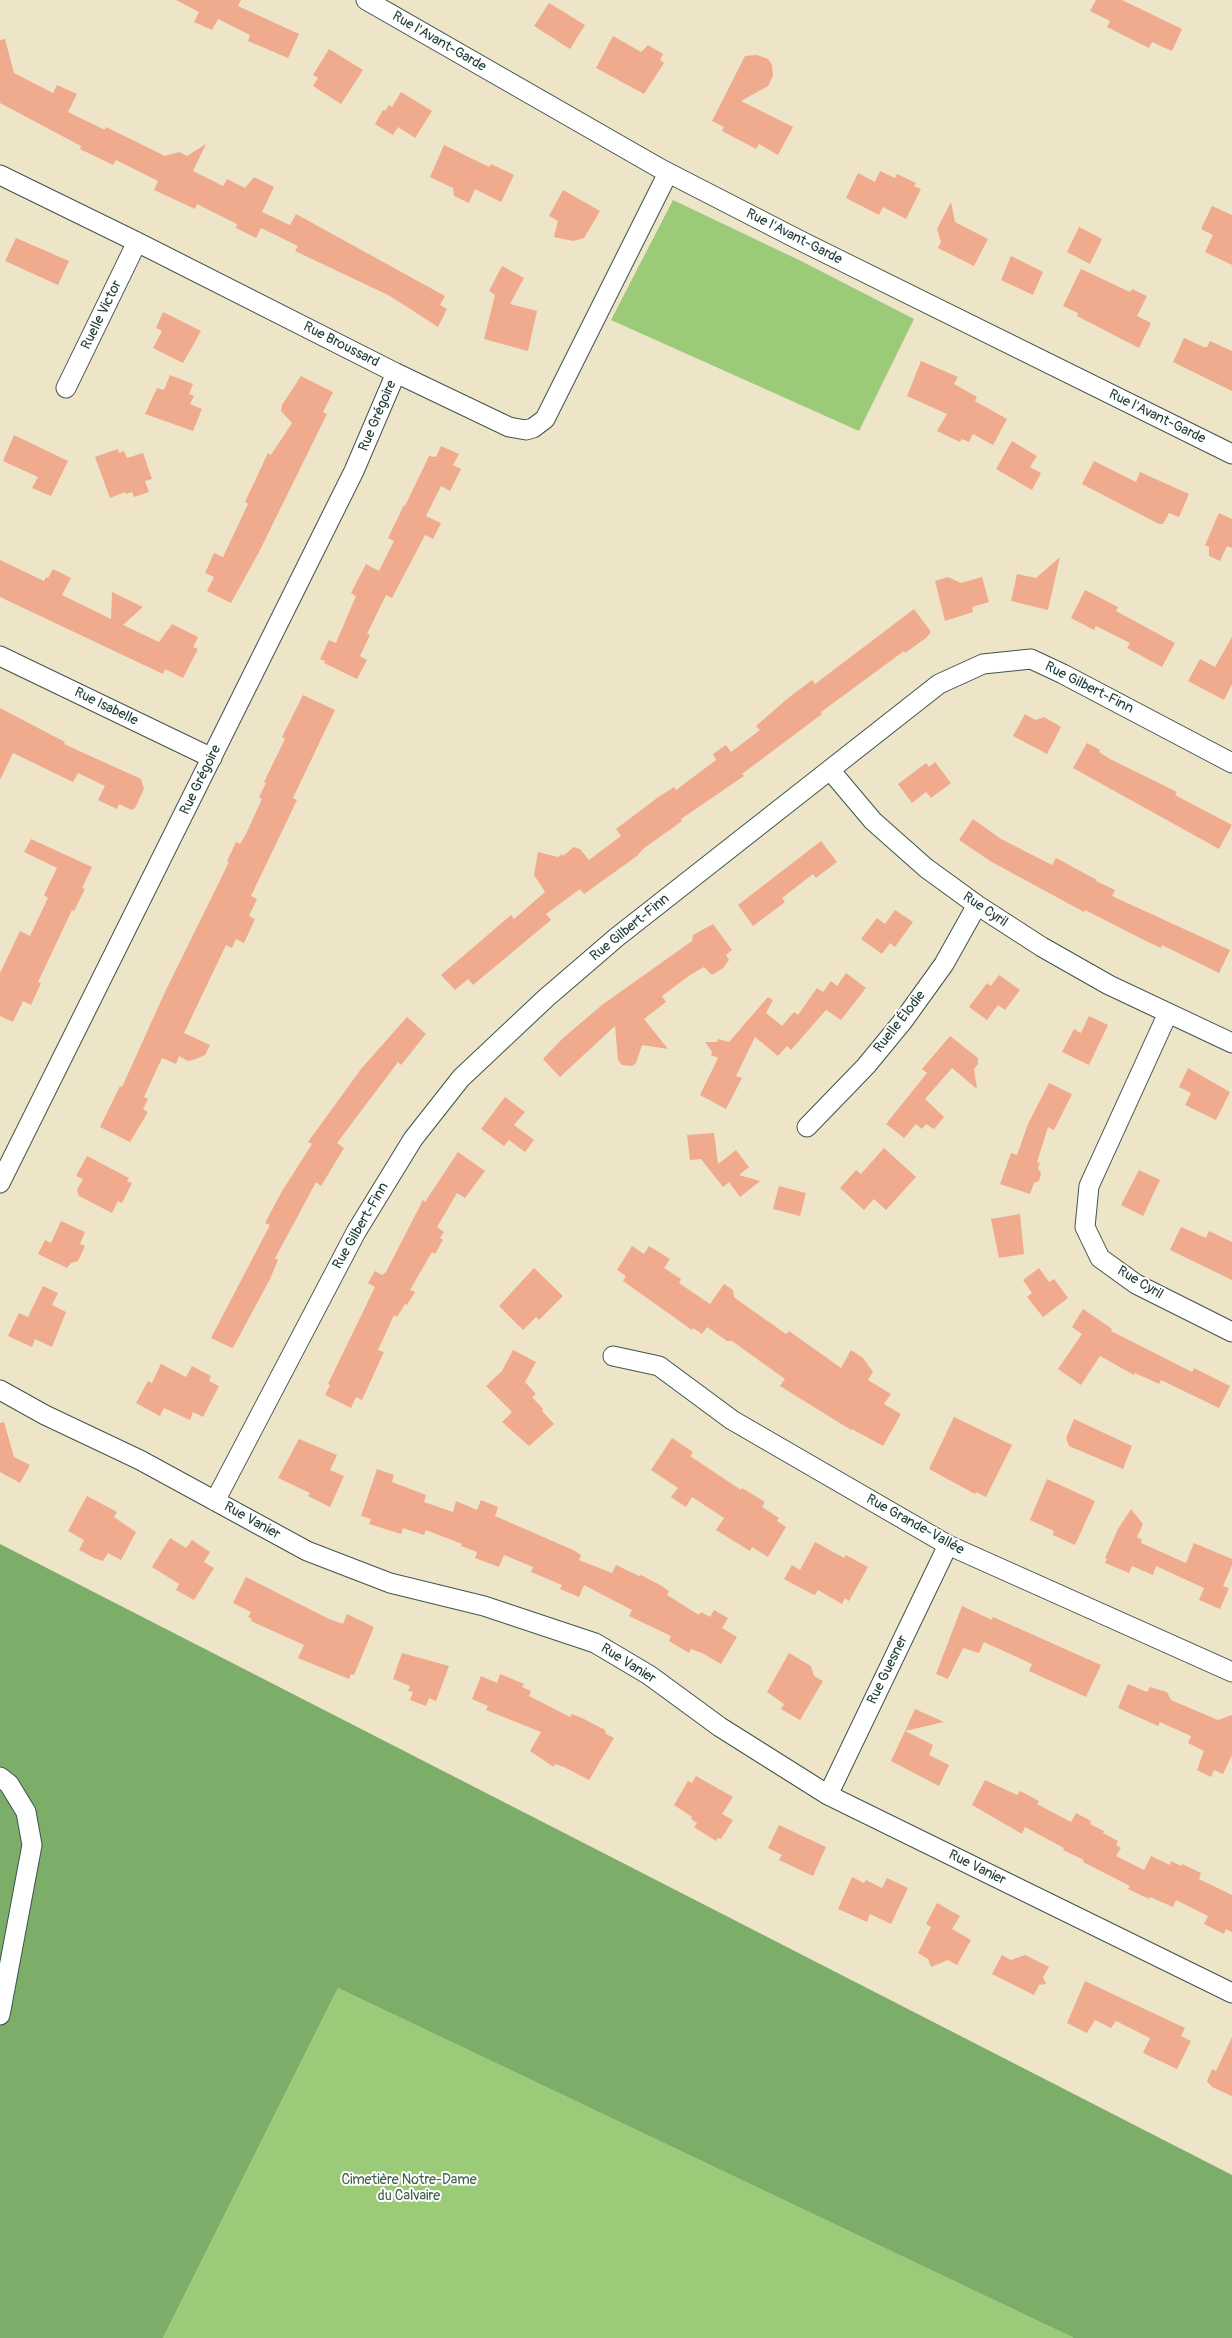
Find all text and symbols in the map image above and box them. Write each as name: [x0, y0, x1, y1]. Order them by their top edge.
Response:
street label: Rue l'Avant-Garde: [389, 8, 489, 76]
street label: Rue l'Avant-Garde: [743, 206, 845, 268]
street label: Ruelle Victor: [78, 278, 126, 352]
street label: Rue Broussard: [300, 319, 382, 371]
street label: Rue Grégoire: [356, 378, 400, 454]
street label: Rue l'Avant-Garde: [1106, 386, 1208, 448]
street label: Rue Gilbert-Finn: [1042, 658, 1136, 718]
street label: Rue Isabelle: [71, 684, 141, 730]
street label: Rue Grégoire: [177, 742, 225, 818]
street label: Rue Cyril: [959, 889, 1011, 931]
street label: Rue Gilbert-Finn: [587, 891, 673, 965]
street label: Ruelle Élodie: [871, 988, 929, 1056]
street label: Rue Gilbert-Finn: [329, 1180, 393, 1272]
street label: Rue Cyril: [1114, 1263, 1166, 1303]
street label: Rue Grande-Vallée: [863, 1491, 967, 1559]
street label: Rue Vanier: [221, 1499, 283, 1543]
street label: Rue Guesner: [864, 1633, 912, 1707]
street label: Rue Vanier: [597, 1640, 659, 1688]
street label: Rue Vanier: [946, 1847, 1008, 1889]
park label: Cimetière Notre-Dame du Calvaire: [341, 2172, 477, 2204]

